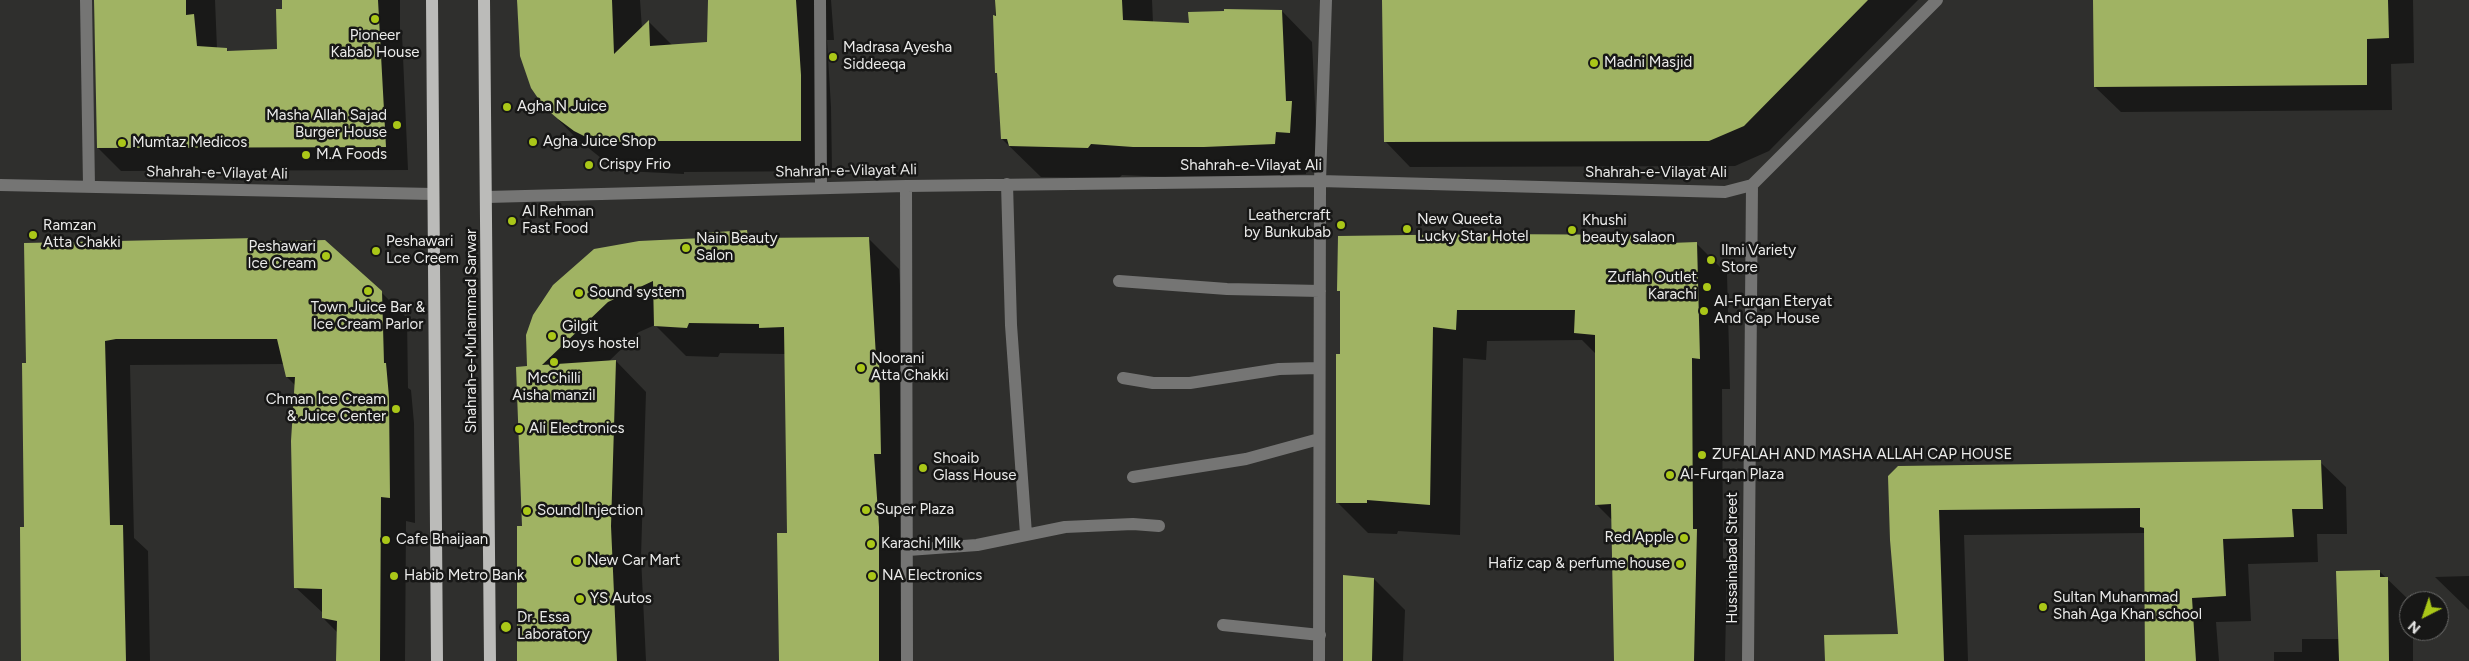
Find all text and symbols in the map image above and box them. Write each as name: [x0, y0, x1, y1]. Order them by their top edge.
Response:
marker: Pioneer Kabab House: [369, 13, 381, 25]
place label: Pioneer Kabab House: [330, 27, 420, 62]
place label: Madrasa Ayesha Siddeeqa: [843, 39, 952, 74]
marker: Madrasa Ayesha Siddeeqa: [827, 51, 839, 63]
place label: Madni Masjid: [1604, 54, 1692, 72]
marker: Madni Masjid: [1588, 57, 1600, 69]
place label: Agha N Juice: [517, 98, 607, 116]
marker: Agha N Juice: [501, 101, 513, 113]
place label: Masha Allah Sajad Burger House: [266, 107, 387, 142]
marker: Masha Allah Sajad Burger House: [391, 119, 403, 131]
place label: Agha Juice Shop: [543, 133, 656, 151]
place label: Mumtaz Medicos: [132, 134, 247, 152]
marker: Agha Juice Shop: [527, 136, 539, 148]
marker: Mumtaz Medicos: [116, 137, 128, 149]
place label: M.A Foods: [316, 146, 387, 164]
marker: M.A Foods: [300, 149, 312, 161]
place label: Crispy Frio: [599, 156, 671, 174]
street label: Shahrah-e-Vilayat Ali: [1180, 157, 1322, 175]
marker: Crispy Frio: [583, 159, 595, 171]
street label: Shahrah-e-Vilayat Ali: [775, 161, 917, 181]
street label: Shahrah-e-Vilayat Ali: [146, 163, 288, 183]
street label: Shahrah-e-Vilayat Ali: [1585, 164, 1727, 182]
place label: Al Rehman Fast Food: [522, 203, 594, 238]
place label: Leathercraft by Bunkubab: [1244, 207, 1331, 242]
place label: New Queeta Lucky Star Hotel: [1417, 211, 1529, 246]
place label: Khushi beauty salaon: [1582, 212, 1675, 247]
marker: Al Rehman Fast Food: [506, 215, 518, 227]
place label: Ramzan Atta Chakki: [43, 217, 121, 252]
marker: Leathercraft by Bunkubab: [1335, 219, 1347, 231]
marker: New Queeta Lucky Star Hotel: [1401, 223, 1413, 235]
marker: Khushi beauty salaon: [1566, 224, 1578, 236]
marker: Ramzan Atta Chakki: [27, 229, 39, 241]
street label: Shahrah-e-Muhammad Sarwar: [463, 229, 481, 433]
place label: Nain Beauty Salon: [696, 230, 778, 265]
place label: Peshawari Lce Creem: [386, 233, 459, 268]
place label: Peshawari Ice Cream: [247, 238, 316, 273]
marker: Nain Beauty Salon: [680, 242, 692, 254]
place label: Ilmi Variety Store: [1721, 242, 1796, 277]
marker: Peshawari Lce Creem: [370, 245, 382, 257]
marker: Peshawari Ice Cream: [320, 250, 332, 262]
marker: Ilmi Variety Store: [1705, 254, 1717, 266]
place label: Zuflah Outlet Karachi: [1608, 269, 1697, 304]
marker: Zuflah Outlet Karachi: [1701, 281, 1713, 293]
place label: Sound system: [589, 284, 685, 302]
marker: Town Juice Bar & Ice Cream Parlor: [362, 285, 374, 297]
marker: Sound system: [573, 287, 585, 299]
place label: Al-Furqan Eteryat And Cap House: [1714, 293, 1832, 328]
place label: Town Juice Bar & Ice Cream Parlor: [311, 299, 425, 334]
marker: Al-Furqan Eteryat And Cap House: [1698, 305, 1710, 317]
place label: Gilgit boys hostel: [562, 318, 639, 353]
marker: Gilgit boys hostel: [546, 330, 558, 342]
place label: Noorani Atta Chakki: [871, 350, 949, 385]
marker: McChilli Aisha manzil: [548, 356, 560, 368]
marker: Noorani Atta Chakki: [855, 362, 867, 374]
place label: McChilli Aisha manzil: [512, 370, 596, 405]
place label: Chman Ice Cream & Juice Center: [266, 391, 386, 426]
marker: Chman Ice Cream & Juice Center: [390, 403, 402, 415]
place label: Ali Electronics: [529, 420, 625, 438]
marker: Ali Electronics: [513, 423, 525, 435]
place label: ZUFALAH AND MASHA ALLAH CAP HOUSE: [1712, 446, 2012, 464]
marker: ZUFALAH AND MASHA ALLAH CAP HOUSE: [1696, 449, 1708, 461]
place label: Shoaib Glass House: [933, 450, 1017, 485]
marker: Shoaib Glass House: [917, 462, 929, 474]
place label: Al-Furqan Plaza: [1680, 466, 1784, 484]
marker: Al-Furqan Plaza: [1664, 469, 1676, 481]
street label: Hussainabad Street: [1724, 492, 1742, 624]
place label: Super Plaza: [876, 501, 954, 519]
place label: Sound Injection: [537, 502, 643, 520]
marker: Super Plaza: [860, 504, 872, 516]
marker: Sound Injection: [521, 505, 533, 517]
place label: Red Apple: [1605, 529, 1674, 547]
place label: Cafe Bhaijaan: [396, 531, 488, 549]
marker: Red Apple: [1678, 532, 1690, 544]
marker: Cafe Bhaijaan: [380, 534, 392, 546]
place label: Karachi Milk: [881, 535, 961, 553]
marker: Karachi Milk: [865, 538, 877, 550]
place label: New Car Mart: [587, 552, 680, 570]
marker: New Car Mart: [571, 555, 583, 567]
place label: Hafiz cap & perfume house: [1488, 555, 1670, 573]
marker: Hafiz cap & perfume house: [1674, 558, 1686, 570]
place label: Habib Metro Bank: [404, 567, 524, 585]
place label: NA Electronics: [882, 567, 982, 585]
marker: Habib Metro Bank: [388, 570, 400, 582]
marker: NA Electronics: [866, 570, 878, 582]
place label: Sultan Muhammad Shah Aga Khan school: [2053, 589, 2202, 624]
place label: YS Autos: [590, 590, 652, 608]
north arrow: [2399, 591, 2449, 641]
marker: YS Autos: [574, 593, 586, 605]
marker: Sultan Muhammad Shah Aga Khan school: [2037, 601, 2049, 613]
place label: Dr. Essa Laboratory: [517, 609, 590, 644]
text: N: [2405, 617, 2424, 637]
marker: Dr. Essa Laboratory: [499, 620, 513, 634]

